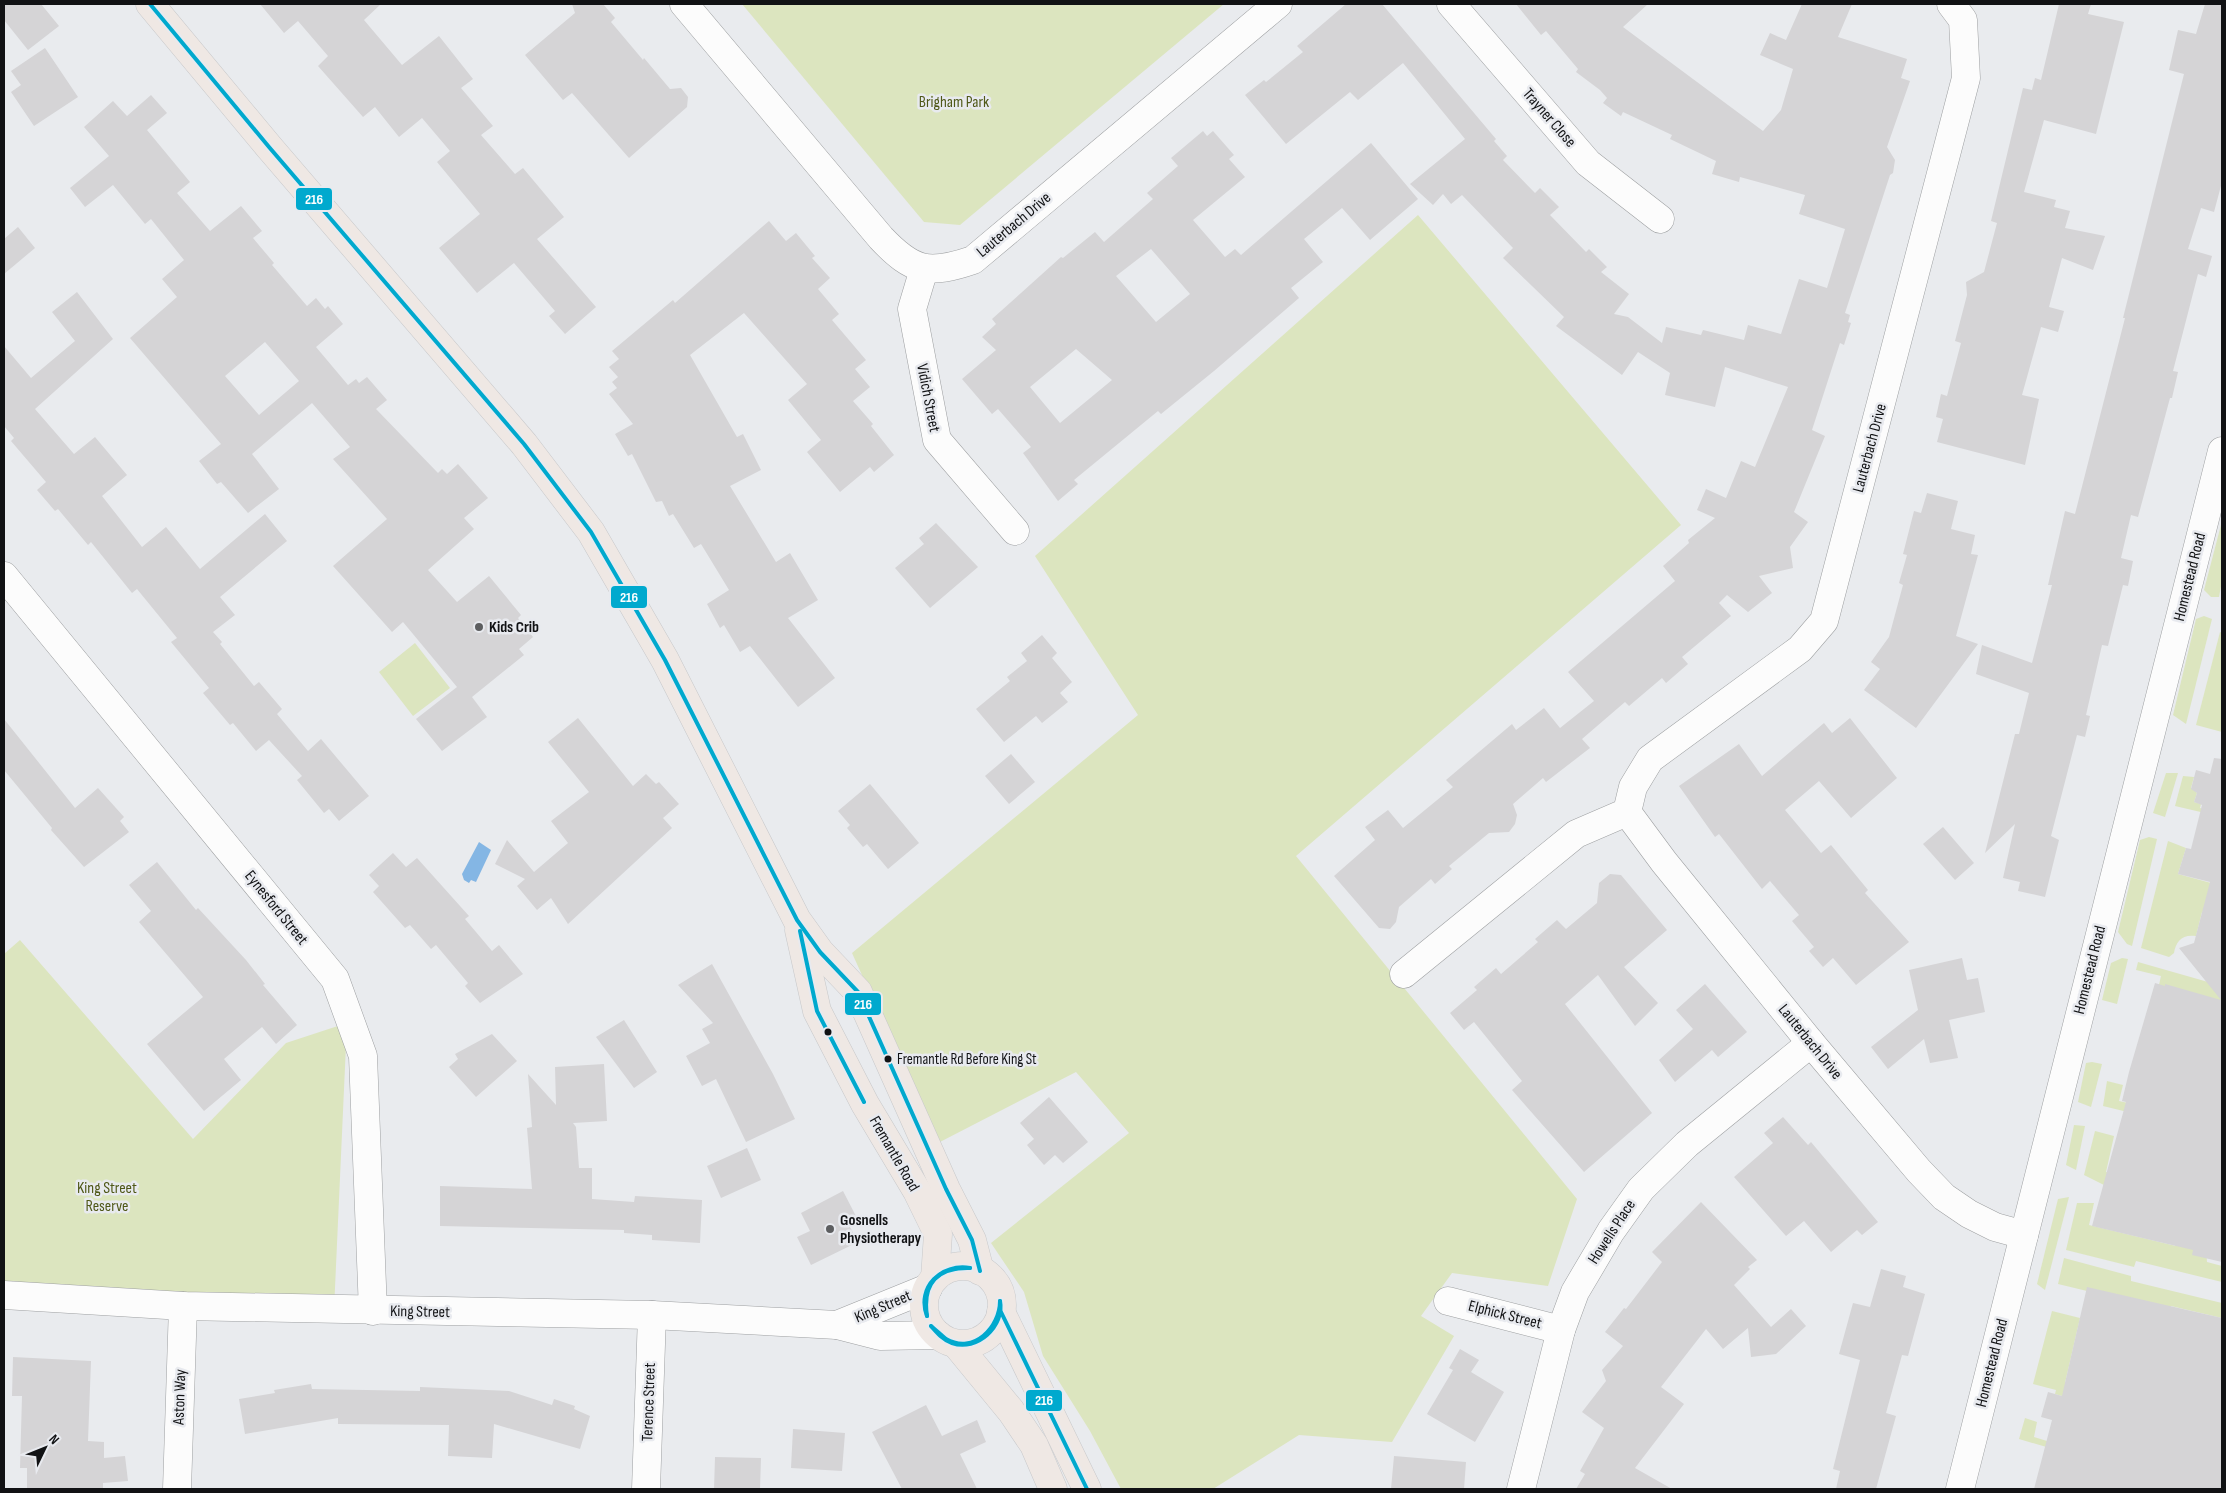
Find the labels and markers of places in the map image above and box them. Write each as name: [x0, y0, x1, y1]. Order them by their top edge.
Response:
place label: Kids Crib: [489, 618, 539, 637]
marker: Kids Crib: [473, 621, 485, 633]
unlabelled marker: [823, 1027, 833, 1037]
place label: Fremantle Rd Before King St: [897, 1050, 1037, 1069]
marker: Fremantle Rd Before King St: [883, 1054, 893, 1064]
place label: Gosnells Physiotherapy: [840, 1211, 922, 1248]
marker: Gosnells Physiotherapy: [824, 1223, 836, 1235]

